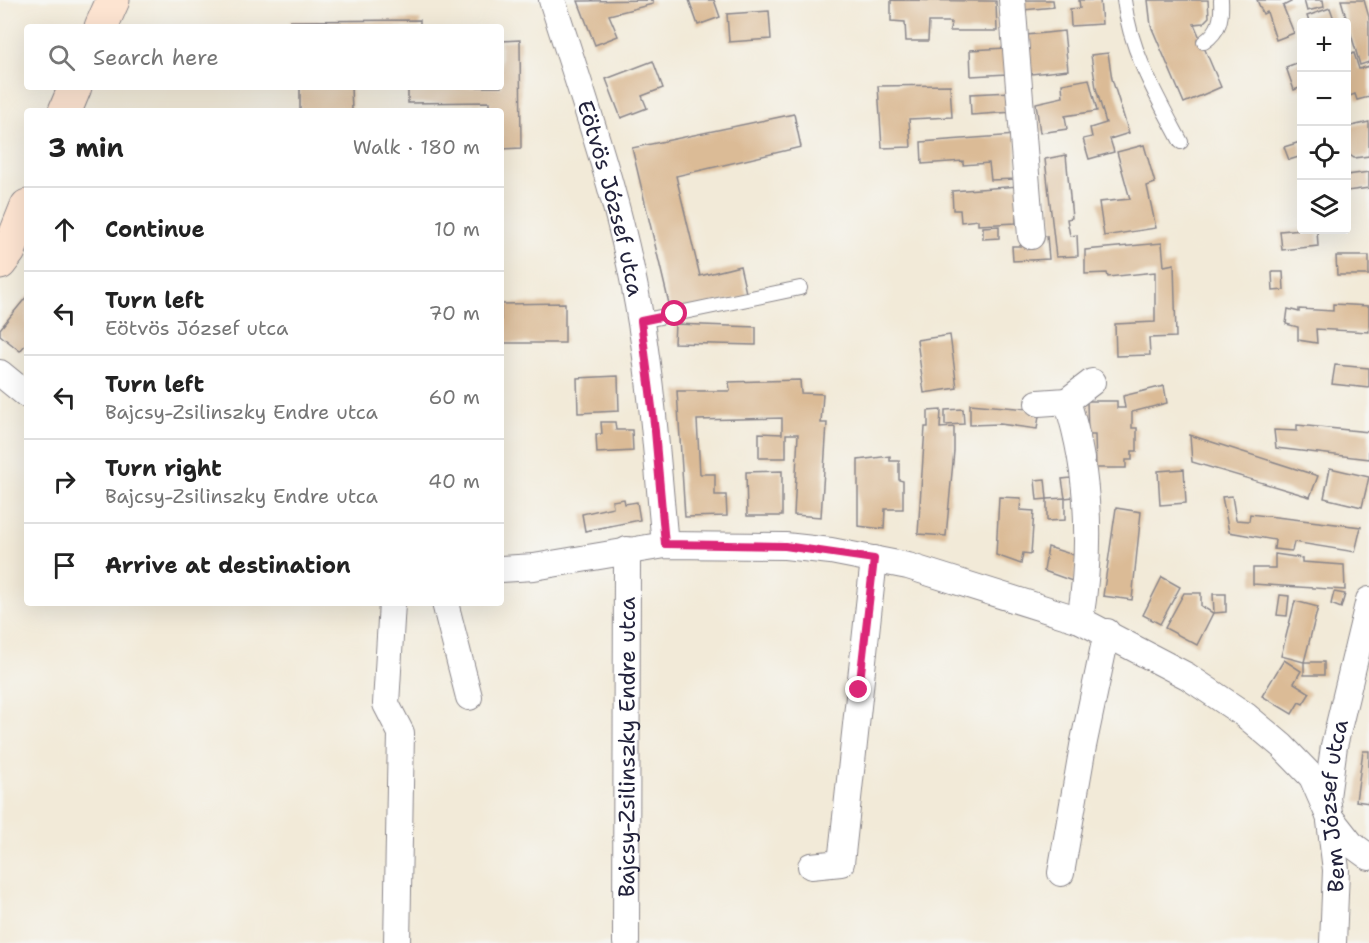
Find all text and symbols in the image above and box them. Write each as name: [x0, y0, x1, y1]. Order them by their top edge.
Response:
map controls: [1297, 18, 1351, 234]
button: +: [1297, 18, 1351, 72]
search box: [24, 24, 504, 90]
icon: search: [45, 41, 78, 74]
text: Search here: [93, 43, 219, 72]
button: −: [1297, 72, 1351, 126]
street label: Eötvös József utca: [570, 97, 650, 299]
button: locate: [1297, 126, 1351, 180]
text: 3 min: [48, 130, 124, 165]
text: Walk · 180 m: [353, 134, 480, 160]
button: layers: [1297, 180, 1351, 234]
icon: ahead: [48, 213, 81, 246]
text: Continue: [105, 215, 205, 244]
text: 10 m: [434, 216, 480, 242]
text: Turn left: [105, 286, 204, 315]
icon: left: [48, 297, 81, 330]
text: 70 m: [428, 300, 480, 326]
route start: [661, 300, 687, 326]
text: Eötvös József utca: [105, 315, 288, 341]
text: Turn left: [105, 370, 204, 399]
icon: left: [48, 381, 81, 414]
text: 60 m: [428, 384, 480, 410]
text: Bajcsy-Zsilinszky Endre utca: [105, 399, 378, 425]
text: Turn right: [105, 454, 222, 483]
icon: right: [48, 465, 81, 498]
text: 40 m: [428, 468, 480, 494]
text: Bajcsy-Zsilinszky Endre utca: [105, 483, 378, 509]
icon: arrive: [48, 549, 81, 582]
text: Arrive at destination: [105, 551, 351, 580]
street label: Bajcsy-Zsilinszky Endre utca: [612, 596, 642, 897]
route end: [845, 676, 871, 702]
street label: Bem József utca: [1313, 716, 1355, 893]

